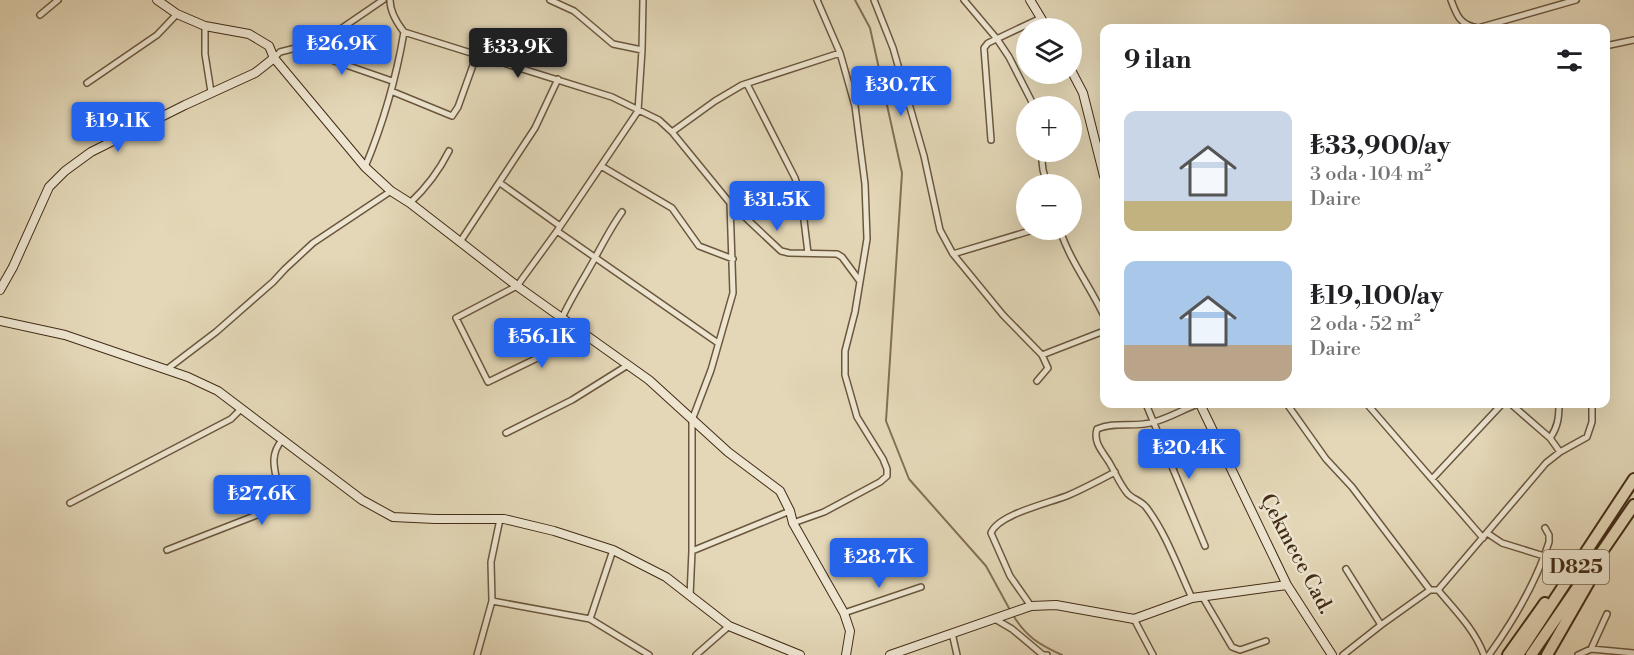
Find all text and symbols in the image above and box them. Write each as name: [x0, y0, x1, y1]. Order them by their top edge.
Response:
map controls: [1016, 18, 1082, 240]
button: layers: [1016, 18, 1082, 84]
pin: ₺26.9K: [293, 25, 391, 76]
pin: ₺33.9K: [469, 28, 567, 79]
text: ₺26.9K: [307, 32, 377, 57]
text: ₺33.9K: [483, 35, 553, 60]
text: 9 ilan: [1124, 44, 1191, 76]
icon: filters: [1553, 44, 1586, 77]
pin: ₺30.7K: [852, 66, 950, 117]
text: ₺30.7K: [865, 73, 937, 98]
button: +: [1016, 96, 1082, 162]
pin: ₺19.1K: [69, 102, 167, 153]
text: ₺19.1K: [86, 109, 150, 134]
text: ₺33,900/ay: [1310, 130, 1451, 162]
icon: home: [1172, 135, 1244, 207]
text: 3 oda · 104 m²: [1310, 162, 1431, 187]
button: −: [1016, 174, 1082, 240]
pin: ₺31.5K: [728, 181, 826, 232]
text: Daire: [1310, 187, 1361, 212]
text: ₺31.5K: [744, 188, 810, 213]
text: ₺19,100/ay: [1310, 280, 1443, 312]
icon: home: [1172, 285, 1244, 357]
text: 2 oda · 52 m²: [1310, 312, 1421, 337]
pin: ₺56.1K: [493, 318, 591, 369]
text: ₺56.1K: [508, 325, 576, 350]
text: Daire: [1310, 337, 1361, 362]
pin: ₺20.4K: [1140, 429, 1238, 480]
text: ₺20.4K: [1152, 436, 1226, 461]
pin: ₺27.6K: [213, 475, 311, 526]
text: ₺27.6K: [228, 482, 297, 507]
street label: Çekmece Cad.: [1253, 490, 1339, 618]
pin: ₺28.7K: [830, 538, 928, 589]
text: ₺28.7K: [844, 545, 914, 570]
road number: D825: [1543, 550, 1609, 584]

